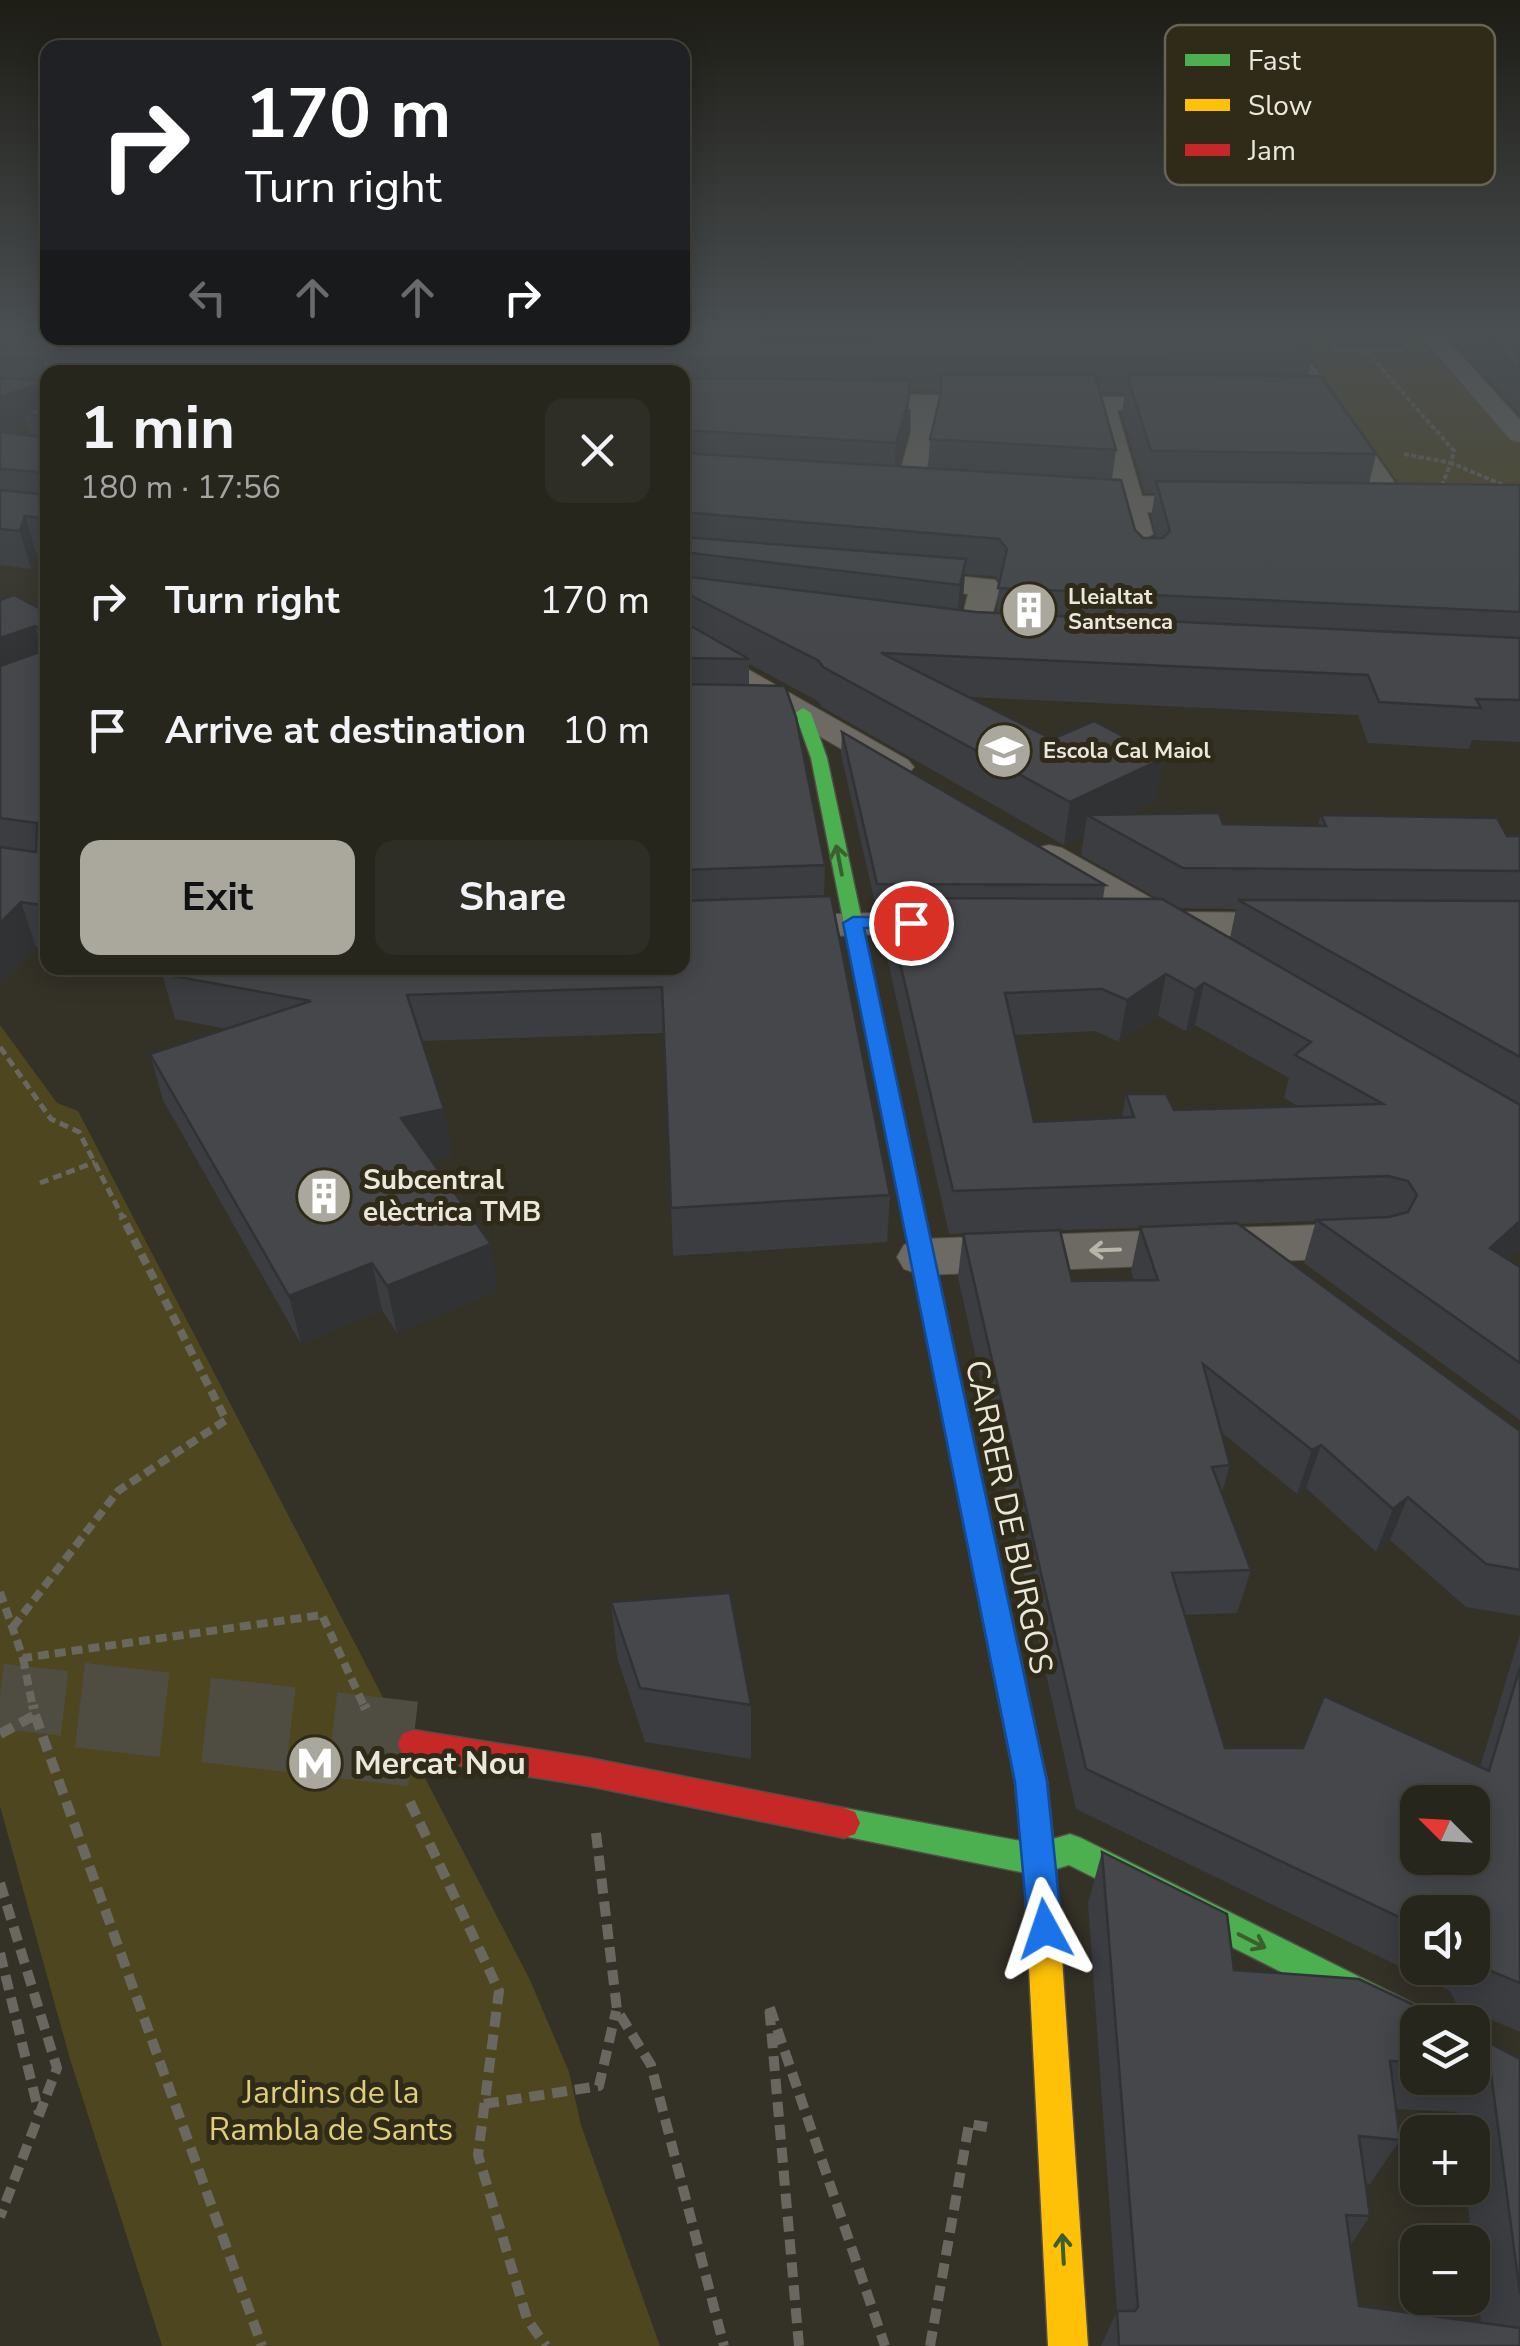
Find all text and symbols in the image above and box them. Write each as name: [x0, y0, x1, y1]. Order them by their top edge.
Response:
legend: [1165, 25, 1495, 185]
text: Fast: [1248, 42, 1301, 80]
text: 170 m: [245, 66, 451, 162]
icon: right: [80, 80, 210, 210]
text: Slow: [1248, 87, 1312, 125]
text: Jam: [1247, 132, 1296, 170]
text: Turn right: [245, 157, 442, 218]
icon: left: [180, 270, 235, 325]
icon: ahead: [285, 270, 340, 325]
icon: ahead: [390, 270, 445, 325]
icon: right: [495, 270, 550, 325]
text: 1 min: [80, 387, 235, 469]
button: close: [545, 398, 650, 503]
text: 180 m · 17:56: [80, 466, 281, 509]
icon: right: [80, 573, 135, 628]
text: Turn right: [165, 575, 340, 626]
text: 170 m: [539, 575, 650, 626]
building icon: Lleialtat Santsenca: [999, 580, 1059, 640]
place label: Lleialtat Santsenca: [1068, 582, 1173, 637]
icon: arrive: [80, 703, 135, 758]
text: Arrive at destination: [165, 705, 526, 756]
text: 10 m: [562, 705, 650, 756]
school or university icon: Escola Cal Maiol: [974, 721, 1034, 781]
place label: Escola Cal Maiol: [1043, 736, 1211, 766]
button: Exit: [80, 840, 355, 955]
button: Share: [375, 840, 650, 955]
one-way arrow: [828, 845, 847, 877]
pin: [869, 881, 954, 966]
icon: arrive: [884, 896, 939, 951]
place label: Subcentral elèctrica TMB: [363, 1161, 541, 1231]
building icon: Subcentral elèctrica TMB: [294, 1166, 354, 1226]
one-way arrow: [1090, 1240, 1122, 1259]
street label: CARRER DE BURGOS: [955, 1356, 1063, 1678]
metro station icon: Mercat Nou: [285, 1733, 345, 1793]
place label: Mercat Nou: [354, 1742, 526, 1785]
north arrow: [1400, 1785, 1490, 1875]
map controls: [1400, 1785, 1490, 2315]
position arrow: [993, 1877, 1097, 1981]
button: sound: [1400, 1895, 1490, 1985]
one-way arrow: [1237, 1932, 1266, 1951]
button: layers: [1400, 2005, 1490, 2095]
park label: Jardins de la Rambla de Sants: [209, 2071, 453, 2151]
button: +: [1400, 2115, 1490, 2205]
button: −: [1400, 2225, 1490, 2315]
one-way arrow: [1053, 2233, 1072, 2265]

